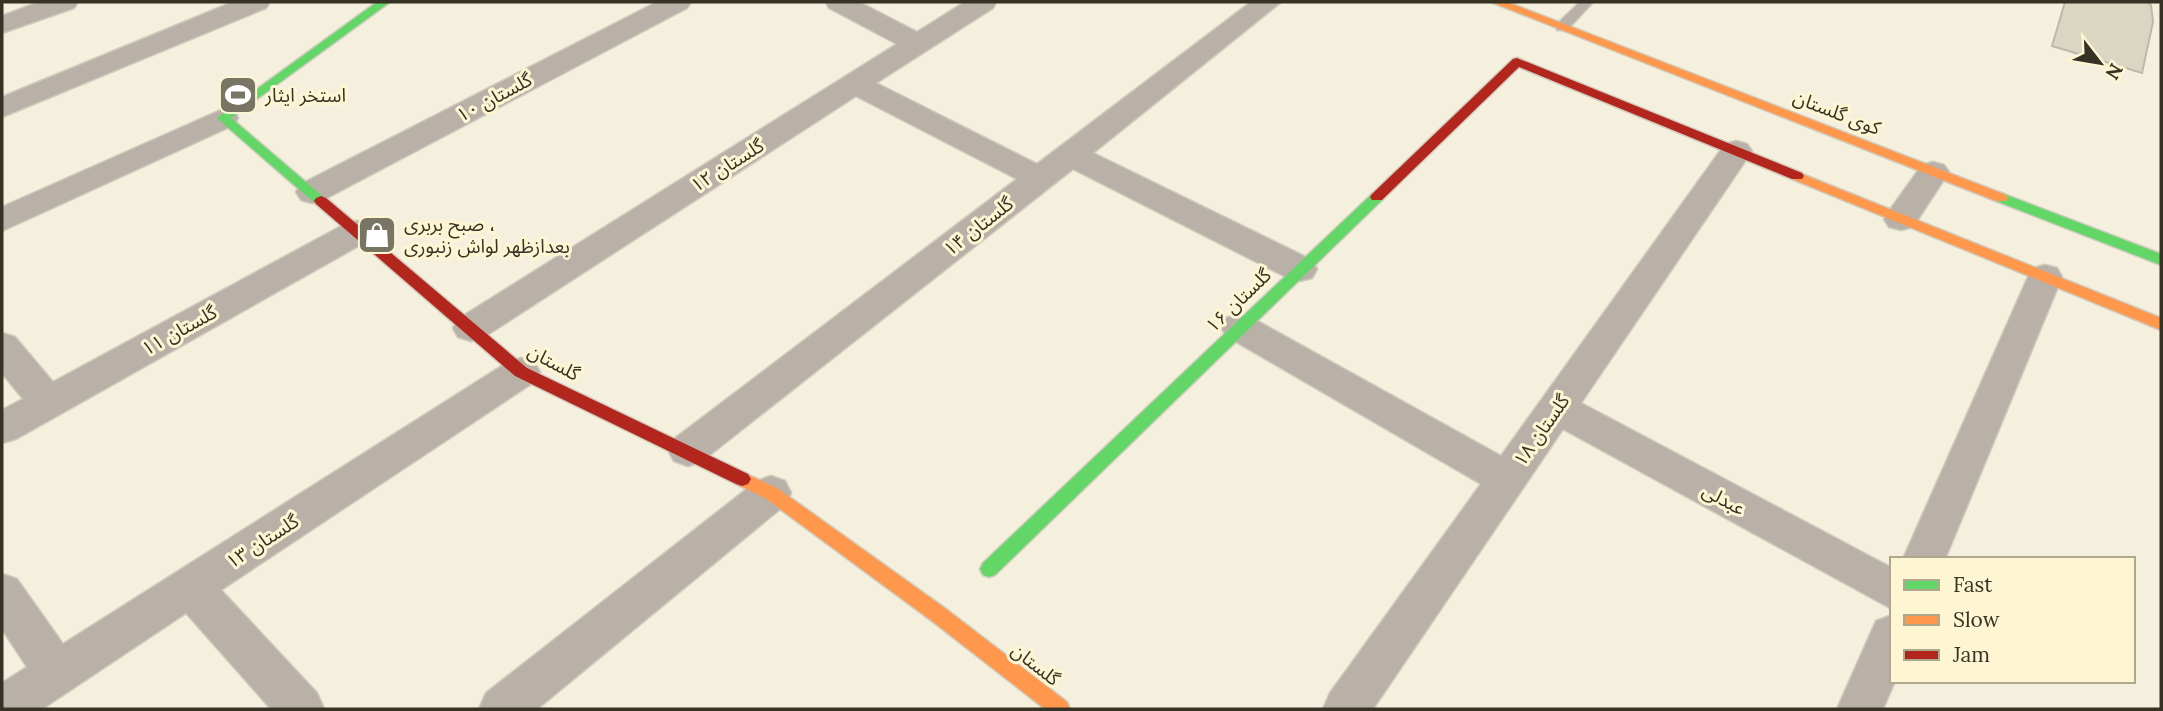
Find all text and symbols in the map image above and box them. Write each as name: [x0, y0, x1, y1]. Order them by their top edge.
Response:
north arrow: [2065, 28, 2135, 98]
text: N: [2100, 59, 2129, 84]
street label: گلستان ۱۰: [452, 67, 537, 127]
sports icon: استخر ایثار: [217, 74, 259, 116]
place label: استخر ایثار: [264, 83, 346, 107]
street label: کوی گلستان: [1790, 84, 1885, 140]
street label: گلستان ۱۲: [686, 132, 769, 197]
street label: گلستان ۱۴: [938, 191, 1019, 261]
place label: صبح بربری ، بعدازظهر لواش زنبوری: [404, 212, 570, 258]
shop icon: صبح بربری ، بعدازظهر لواش زنبوری: [356, 214, 398, 256]
street label: گلستان ۱۶: [1200, 262, 1277, 337]
street label: گلستان ۱۱: [137, 299, 222, 360]
street label: گلستان: [524, 338, 585, 386]
street label: گلستان ۱۸: [1508, 389, 1575, 470]
street label: عبدلی: [1698, 478, 1750, 520]
street label: گلستان ۱۳: [221, 508, 304, 573]
legend: [1890, 557, 2135, 683]
text: Fast: [1953, 571, 1993, 598]
text: Slow: [1953, 606, 2000, 633]
street label: گلستان: [1007, 638, 1066, 691]
text: Jam: [1952, 641, 1990, 668]

